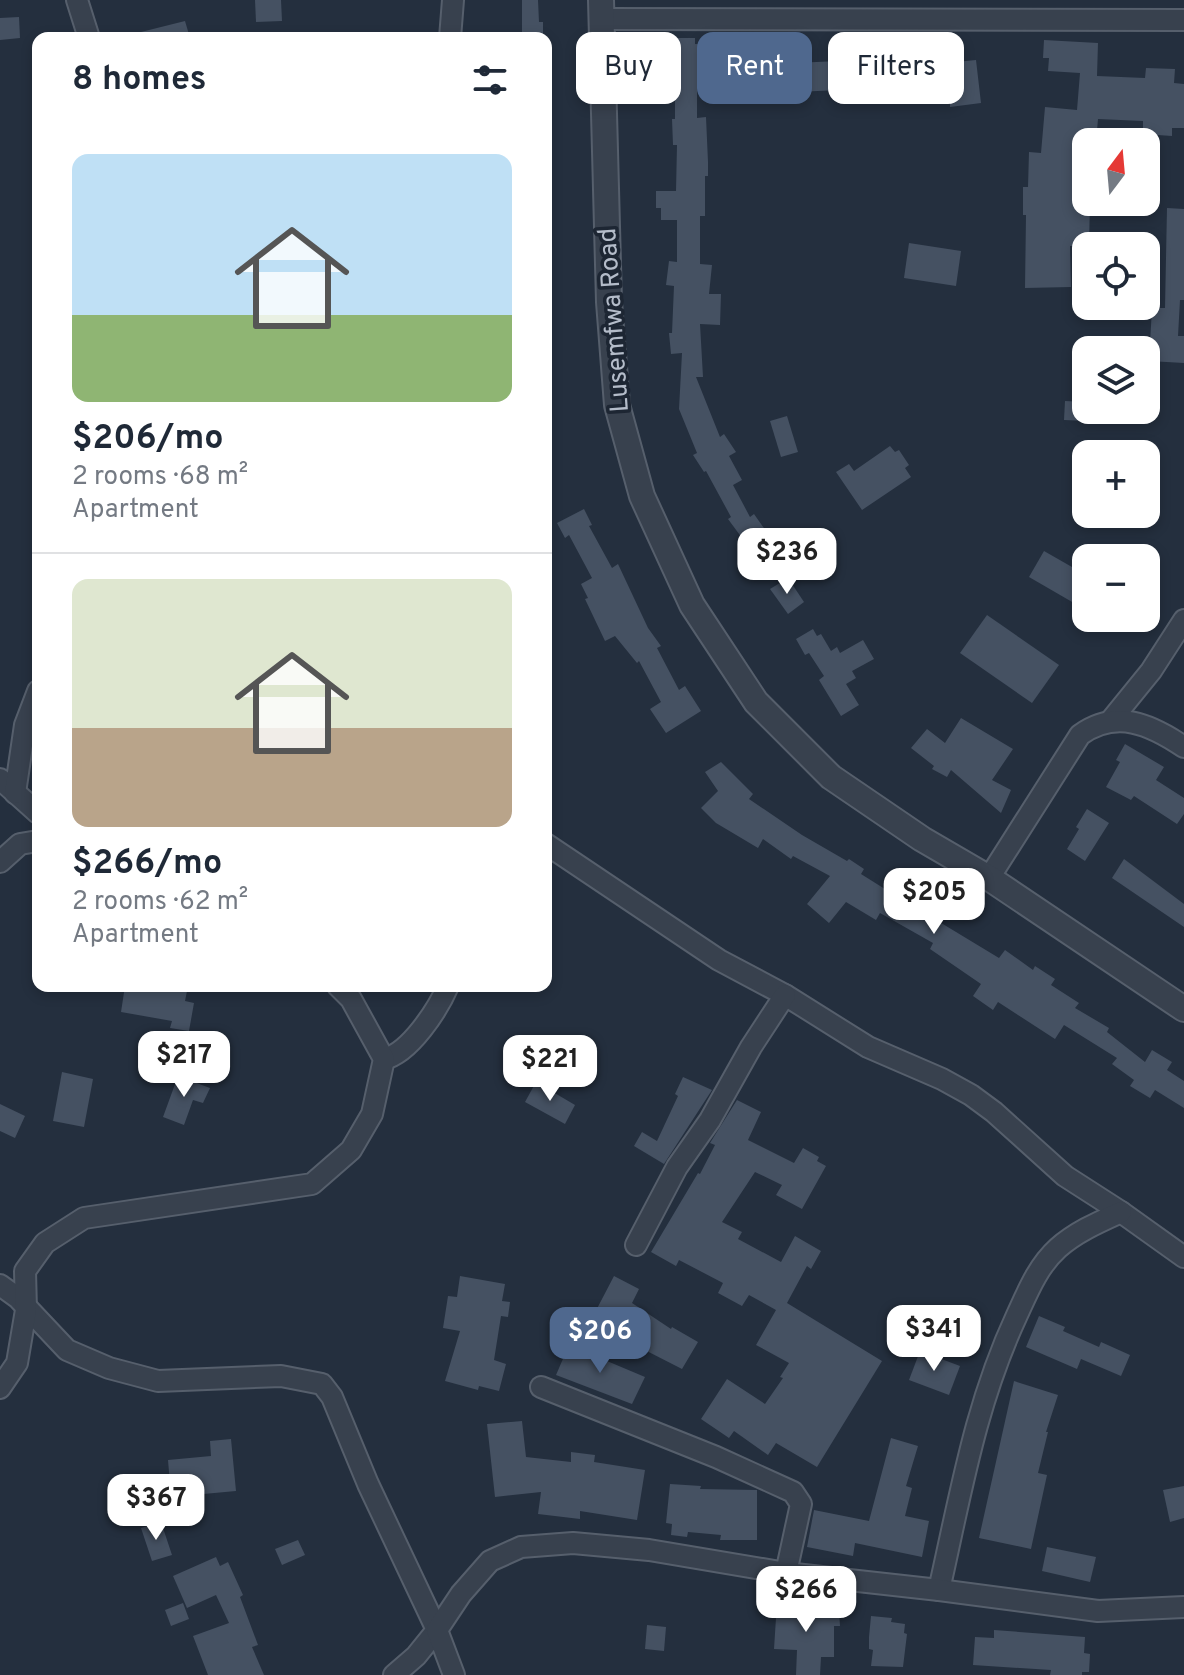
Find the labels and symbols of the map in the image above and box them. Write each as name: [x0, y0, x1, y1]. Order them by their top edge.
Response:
north arrow: [1072, 128, 1160, 216]
street label: Lusemfwa Road: [592, 227, 638, 413]
pin: $236: [740, 528, 834, 596]
pin: $205: [887, 868, 981, 936]
pin: $217: [137, 1031, 231, 1099]
pin: $221: [503, 1035, 597, 1103]
pin: $341: [887, 1305, 981, 1373]
pin: $206: [553, 1307, 647, 1375]
pin: $367: [109, 1474, 203, 1542]
pin: $266: [759, 1566, 853, 1634]

